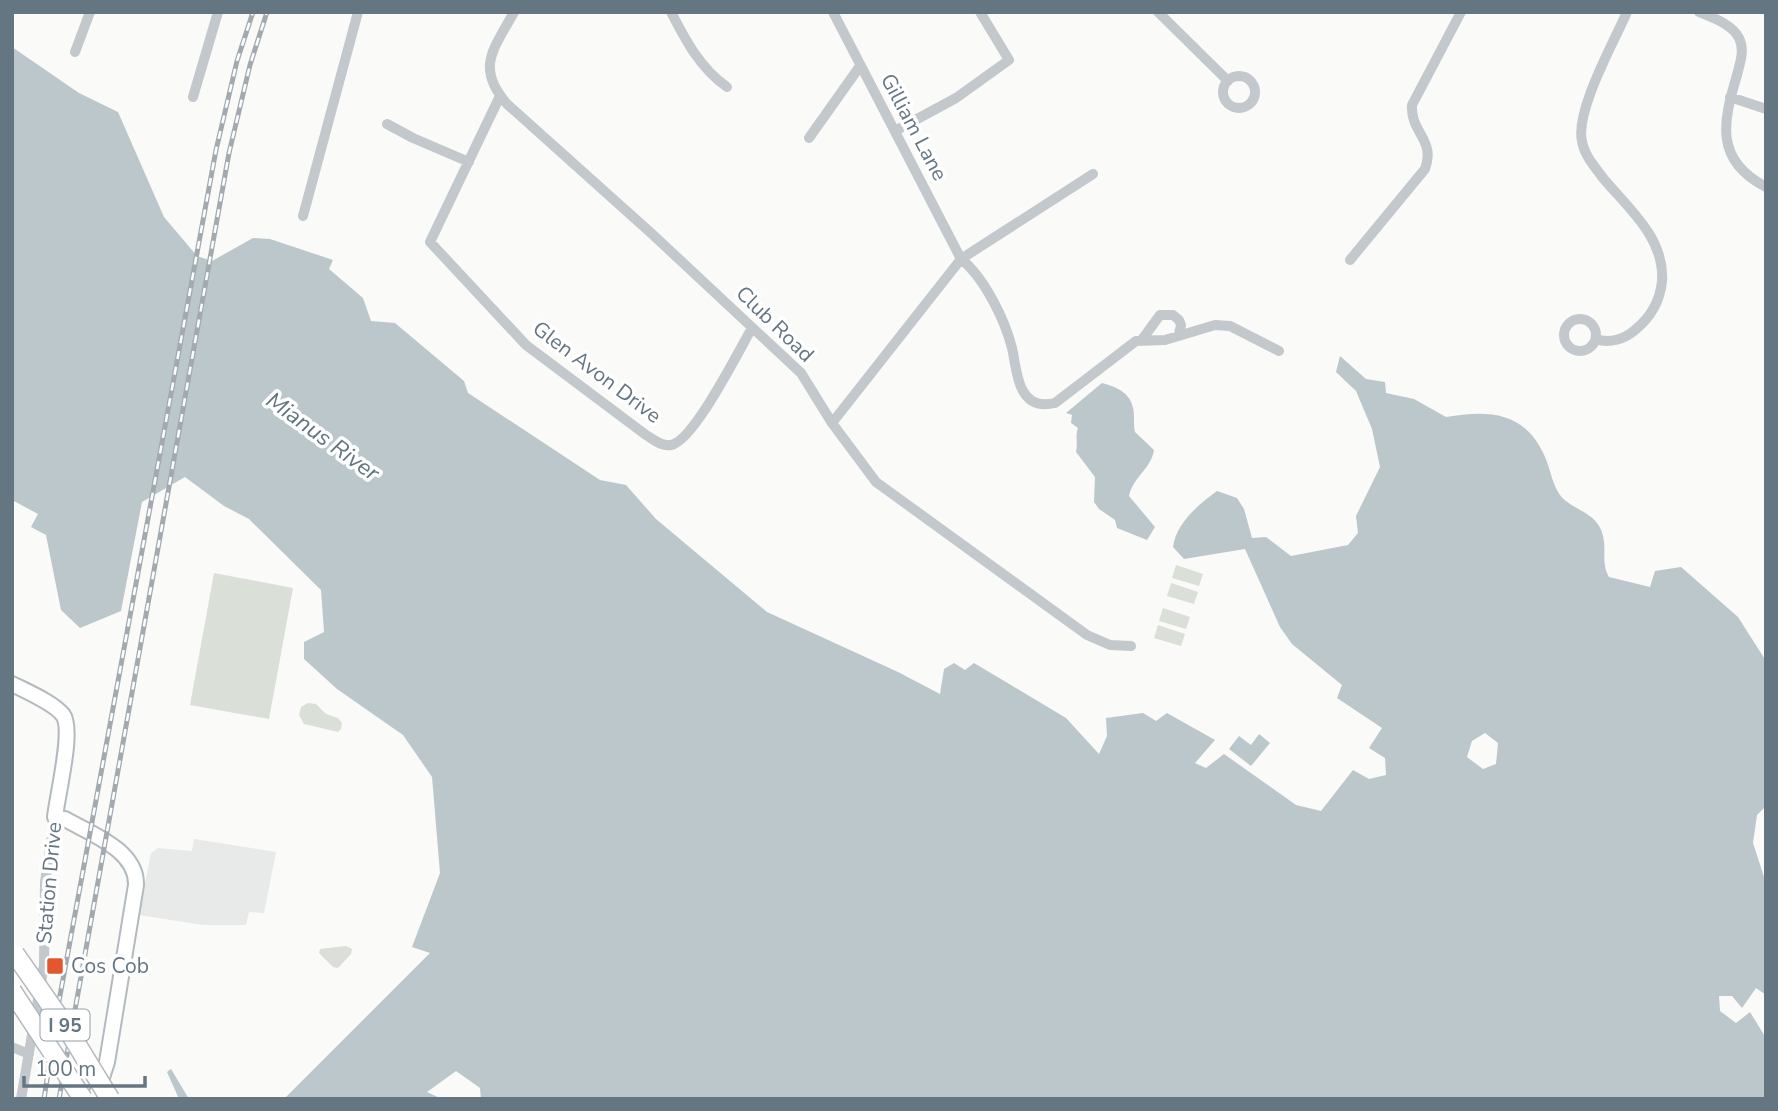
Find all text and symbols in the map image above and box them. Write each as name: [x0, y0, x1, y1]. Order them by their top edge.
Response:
street label: Gilliam Lane: [874, 69, 954, 185]
street label: Club Road: [730, 280, 820, 368]
street label: Glen Avon Drive: [527, 314, 667, 430]
water label: Mianus River: [260, 385, 386, 488]
street label: Station Drive: [30, 821, 68, 945]
place label: Cos Cob: [71, 952, 149, 980]
marker: Cos Cob: [45, 956, 65, 976]
road number: I 95: [41, 1009, 90, 1040]
scale bar: [24, 1044, 145, 1088]
text: 100 m: [35, 1055, 96, 1083]

